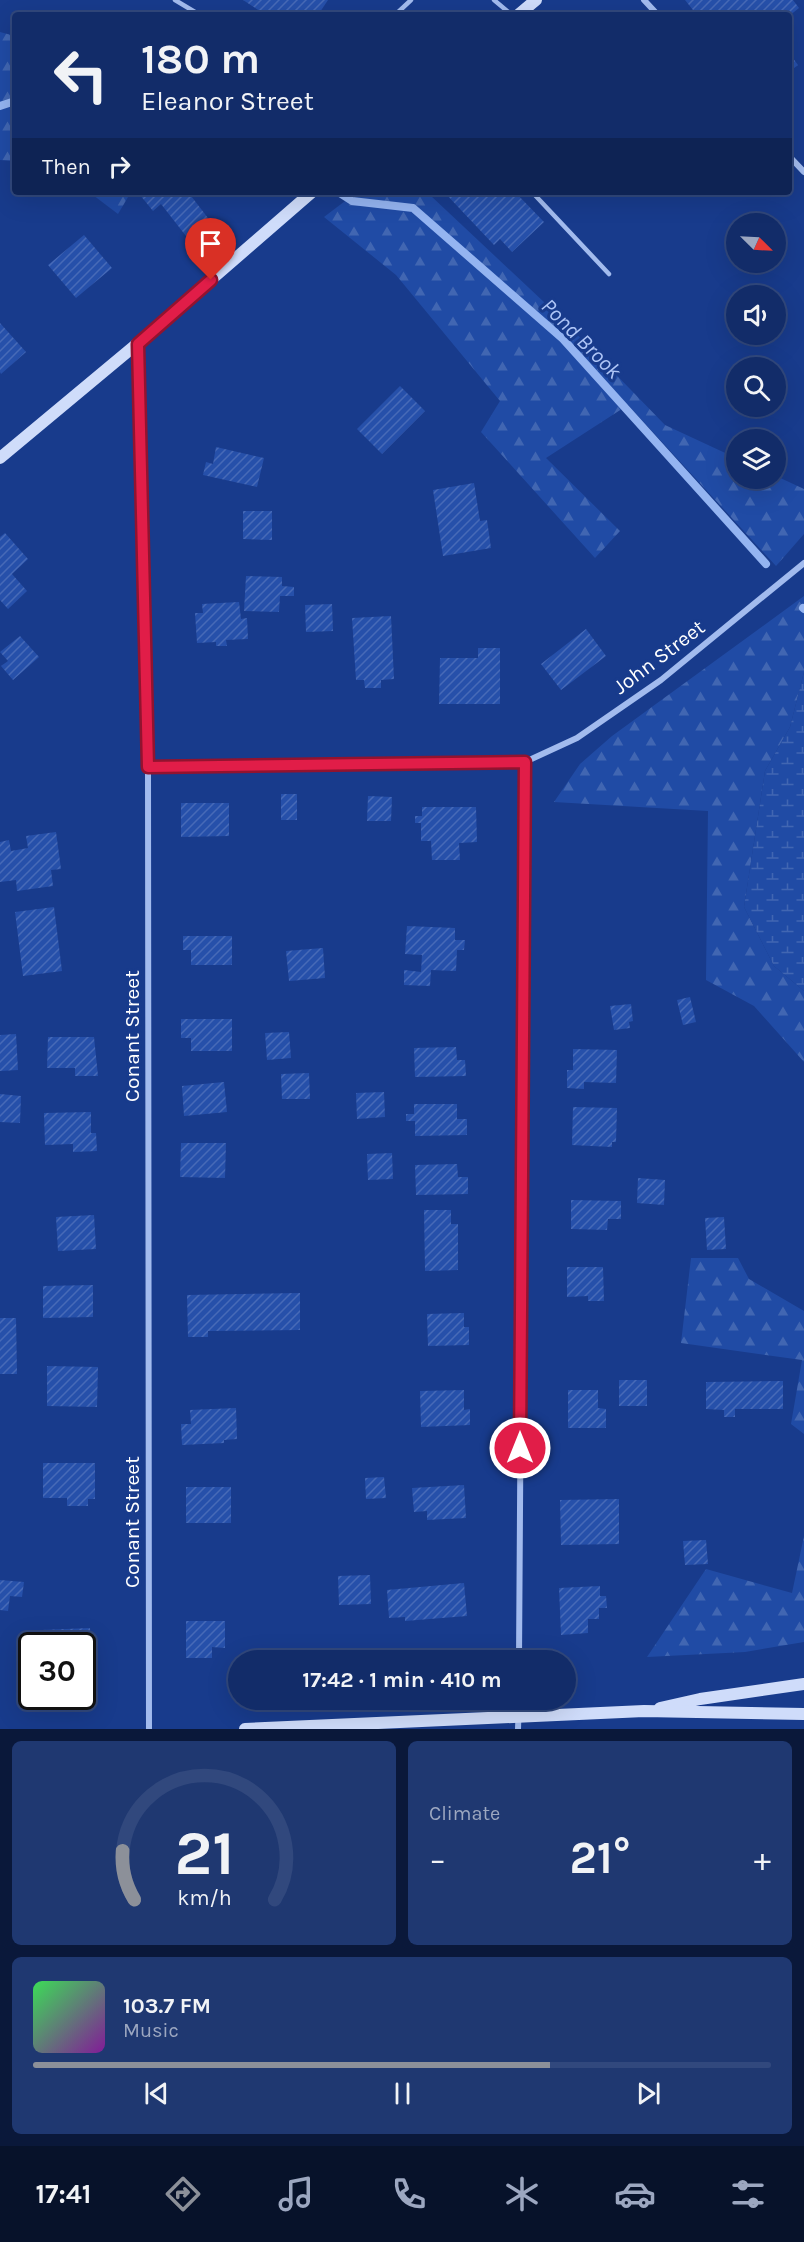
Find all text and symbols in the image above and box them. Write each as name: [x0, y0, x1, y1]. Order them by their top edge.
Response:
text: 180 m: [141, 34, 260, 84]
icon: left: [42, 36, 120, 114]
text: Eleanor Street: [141, 85, 314, 117]
icon: right: [103, 150, 136, 183]
text: Then: [42, 154, 91, 180]
north arrow: [726, 213, 786, 273]
map controls: [726, 213, 786, 489]
pin: [185, 218, 236, 280]
icon: arrive: [194, 227, 227, 260]
button: sound: [726, 285, 786, 345]
water label: Pond Brook: [536, 293, 627, 385]
button: search: [726, 357, 786, 417]
button: layers: [726, 429, 786, 489]
street label: John Street: [609, 615, 709, 699]
street label: Conant Street: [120, 970, 144, 1102]
position arrow: [488, 1416, 552, 1480]
street label: Conant Street: [120, 1456, 144, 1588]
speed limit sign: 30: [18, 1632, 96, 1710]
text: 17:42 · 1 min · 410 m: [302, 1667, 502, 1693]
text: Climate: [429, 1802, 500, 1825]
text: 21: [174, 1817, 234, 1890]
text: 21°: [570, 1832, 630, 1884]
text: −: [429, 1840, 446, 1878]
text: +: [754, 1840, 771, 1878]
text: km/h: [177, 1885, 231, 1910]
text: 103.7 FM: [123, 1993, 211, 2019]
text: Music: [123, 2019, 179, 2042]
icon: previous: [140, 2077, 173, 2110]
icon: pause: [386, 2077, 419, 2110]
icon: next: [632, 2077, 665, 2110]
icon: directions: [162, 2173, 204, 2215]
icon: music: [275, 2173, 317, 2215]
icon: phone: [388, 2173, 430, 2215]
icon: climate: [501, 2173, 543, 2215]
icon: car: [614, 2173, 656, 2215]
icon: filters: [727, 2173, 769, 2215]
text: 17:41: [35, 2178, 91, 2210]

